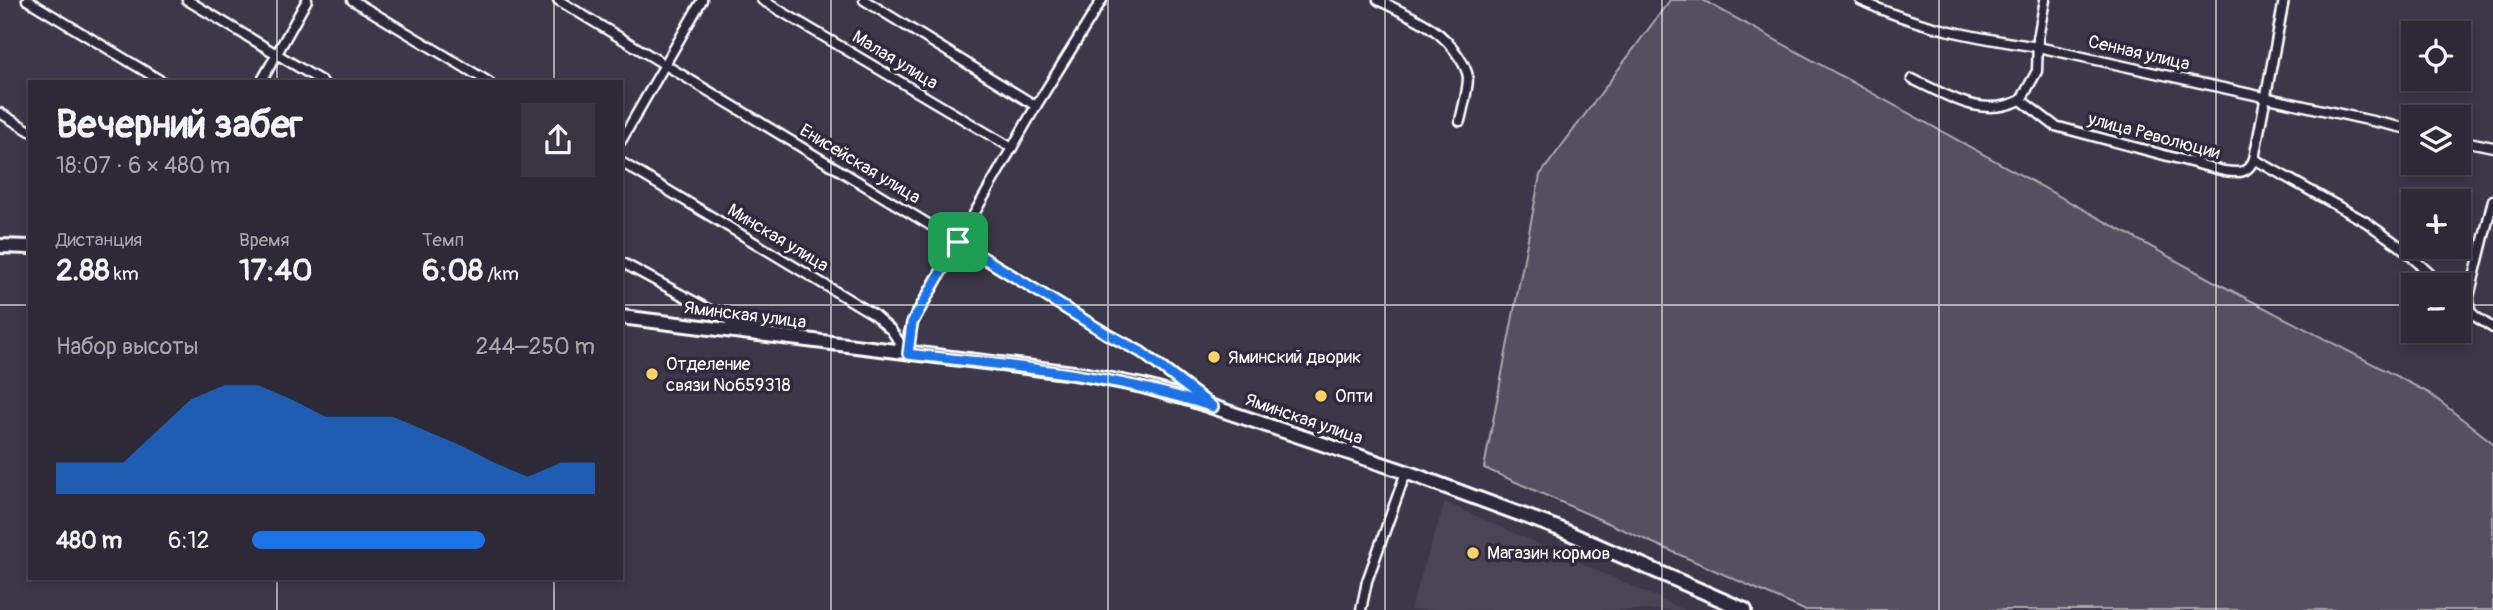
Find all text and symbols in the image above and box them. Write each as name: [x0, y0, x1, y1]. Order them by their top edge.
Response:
map controls: [2401, 21, 2471, 343]
button: locate: [2401, 21, 2471, 91]
street label: Малая улица: [848, 25, 942, 95]
street label: Сенная улица: [2086, 30, 2192, 76]
text: Вечерний забег: [56, 101, 303, 149]
button: share: [521, 103, 595, 177]
button: layers: [2401, 105, 2471, 175]
street label: улица Революции: [2084, 107, 2223, 165]
street label: Енисейская улица: [795, 119, 925, 209]
text: 18:07 · 6 × 480 m: [56, 151, 230, 180]
button: +: [2401, 189, 2471, 259]
street label: Минская улица: [723, 199, 833, 277]
pin: [928, 212, 988, 272]
icon: arrive: [939, 223, 977, 261]
text: Дистанция: [56, 228, 142, 252]
text: Время: [239, 228, 290, 252]
text: Темп: [422, 228, 464, 252]
text: 2.88: [56, 252, 110, 289]
text: 17:40: [239, 252, 313, 289]
text: 6:08: [422, 252, 483, 289]
text: km: [110, 262, 139, 286]
text: /km: [483, 262, 519, 286]
button: −: [2401, 273, 2471, 343]
street label: Яминская улица: [682, 296, 808, 334]
text: Набор высоты: [56, 332, 198, 361]
text: 244–250 m: [475, 332, 595, 361]
place label: Яминский дворик: [1228, 346, 1361, 369]
marker: Яминский дворик: [1206, 349, 1222, 365]
place label: Отделение связи №659318: [666, 353, 791, 397]
marker: Отделение связи №659318: [644, 366, 660, 382]
place label: Опти: [1335, 385, 1373, 408]
street label: Яминская улица: [1242, 388, 1366, 450]
marker: Опти: [1313, 388, 1329, 404]
text: 480 m: [56, 526, 122, 555]
text: 6:12: [168, 526, 209, 555]
place label: Магазин кормов: [1487, 542, 1610, 565]
marker: Магазин кормов: [1465, 545, 1481, 561]

